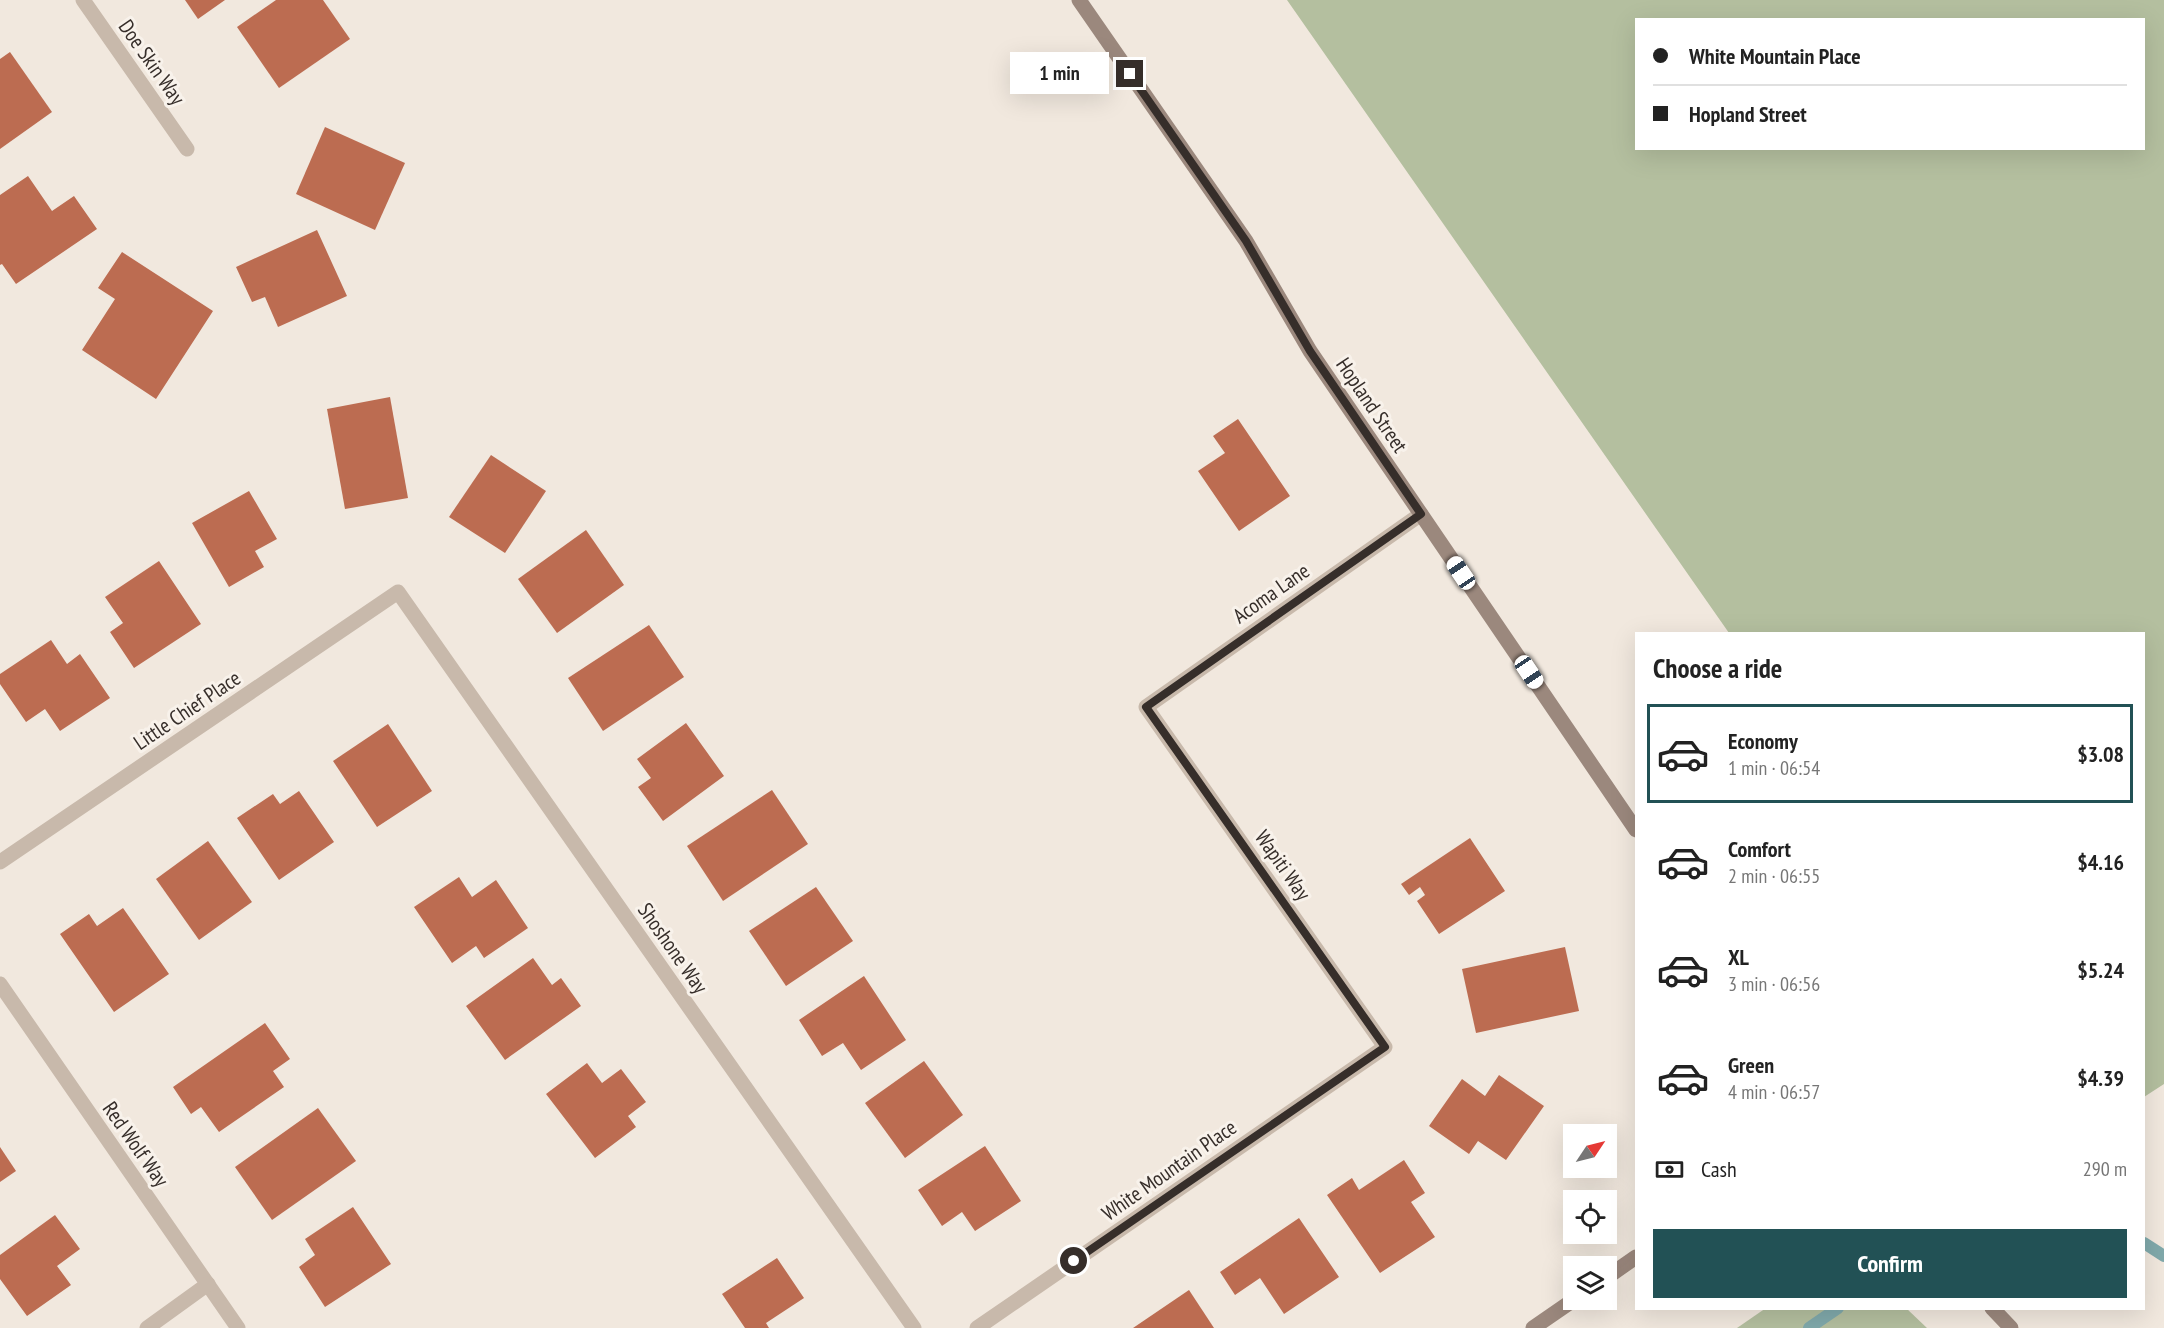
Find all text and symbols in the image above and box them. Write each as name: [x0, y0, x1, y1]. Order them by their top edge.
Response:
street label: Doe Skin Way: [113, 14, 191, 110]
text: White Mountain Place: [1689, 42, 1861, 70]
callout: 1 min: [1010, 53, 1109, 95]
text: 1 min: [1039, 60, 1080, 86]
route end: [1116, 60, 1143, 87]
text: Hopland Street: [1689, 100, 1807, 128]
street label: Hopland Street: [1330, 352, 1414, 458]
car: [1443, 553, 1479, 593]
street label: Acoma Lane: [1228, 557, 1314, 629]
text: Choose a ride: [1653, 651, 1782, 685]
car: [1511, 652, 1547, 692]
street label: Little Chief Place: [128, 664, 246, 756]
icon: car: [1656, 727, 1710, 781]
text: Economy: [1728, 727, 1798, 755]
text: $3.08: [2077, 740, 2124, 768]
text: 1 min · 06:54: [1728, 755, 1820, 781]
street label: Wapiti Way: [1249, 825, 1317, 905]
icon: car: [1656, 835, 1710, 889]
text: Comfort: [1728, 835, 1791, 863]
text: $4.16: [2077, 848, 2124, 876]
text: 2 min · 06:55: [1728, 863, 1820, 889]
street label: Shoshone Way: [632, 897, 714, 999]
icon: car: [1656, 943, 1710, 997]
text: XL: [1728, 943, 1749, 971]
text: $5.24: [2077, 956, 2124, 984]
text: 3 min · 06:56: [1728, 971, 1820, 997]
icon: car: [1656, 1051, 1710, 1105]
text: Green: [1728, 1051, 1774, 1079]
text: $4.39: [2077, 1064, 2124, 1092]
text: 4 min · 06:57: [1728, 1079, 1820, 1105]
street label: Red Wolf Way: [97, 1096, 175, 1192]
street label: White Mountain Place: [1096, 1114, 1242, 1226]
north arrow: [1563, 1124, 1617, 1178]
map controls: [1563, 1124, 1617, 1310]
icon: cash: [1653, 1153, 1686, 1186]
text: Cash: [1701, 1155, 1737, 1183]
text: 290 m: [2083, 1156, 2127, 1182]
button: locate: [1563, 1190, 1617, 1244]
button: Confirm: [1653, 1229, 2127, 1298]
route start: [1060, 1247, 1087, 1274]
button: layers: [1563, 1256, 1617, 1310]

